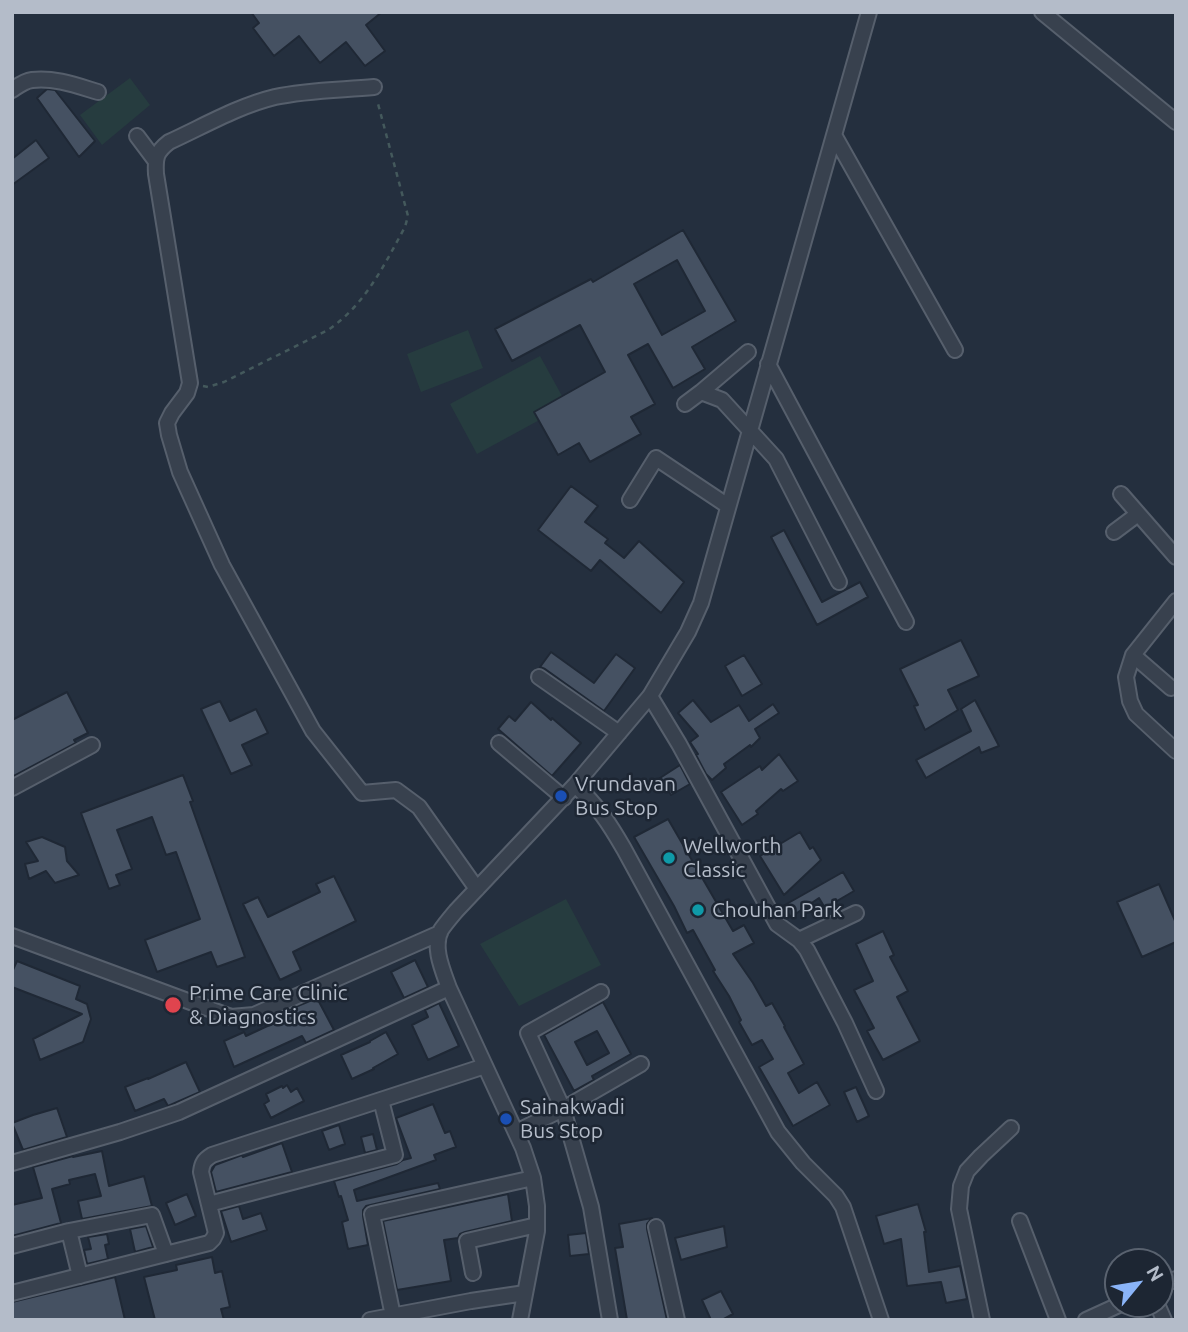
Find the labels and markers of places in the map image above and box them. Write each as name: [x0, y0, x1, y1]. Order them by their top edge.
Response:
place label: Vrundavan Bus Stop: [575, 771, 676, 821]
marker: Vrundavan Bus Stop: [553, 788, 569, 804]
place label: Wellworth Classic: [683, 833, 781, 883]
marker: Wellworth Classic: [661, 850, 677, 866]
place label: Chouhan Park: [712, 897, 842, 923]
marker: Chouhan Park: [690, 902, 706, 918]
place label: Prime Care Clinic & Diagnostics: [189, 980, 348, 1030]
marker: Prime Care Clinic & Diagnostics: [163, 995, 183, 1015]
place label: Sainakwadi Bus Stop: [520, 1094, 625, 1144]
marker: Sainakwadi Bus Stop: [498, 1111, 514, 1127]

